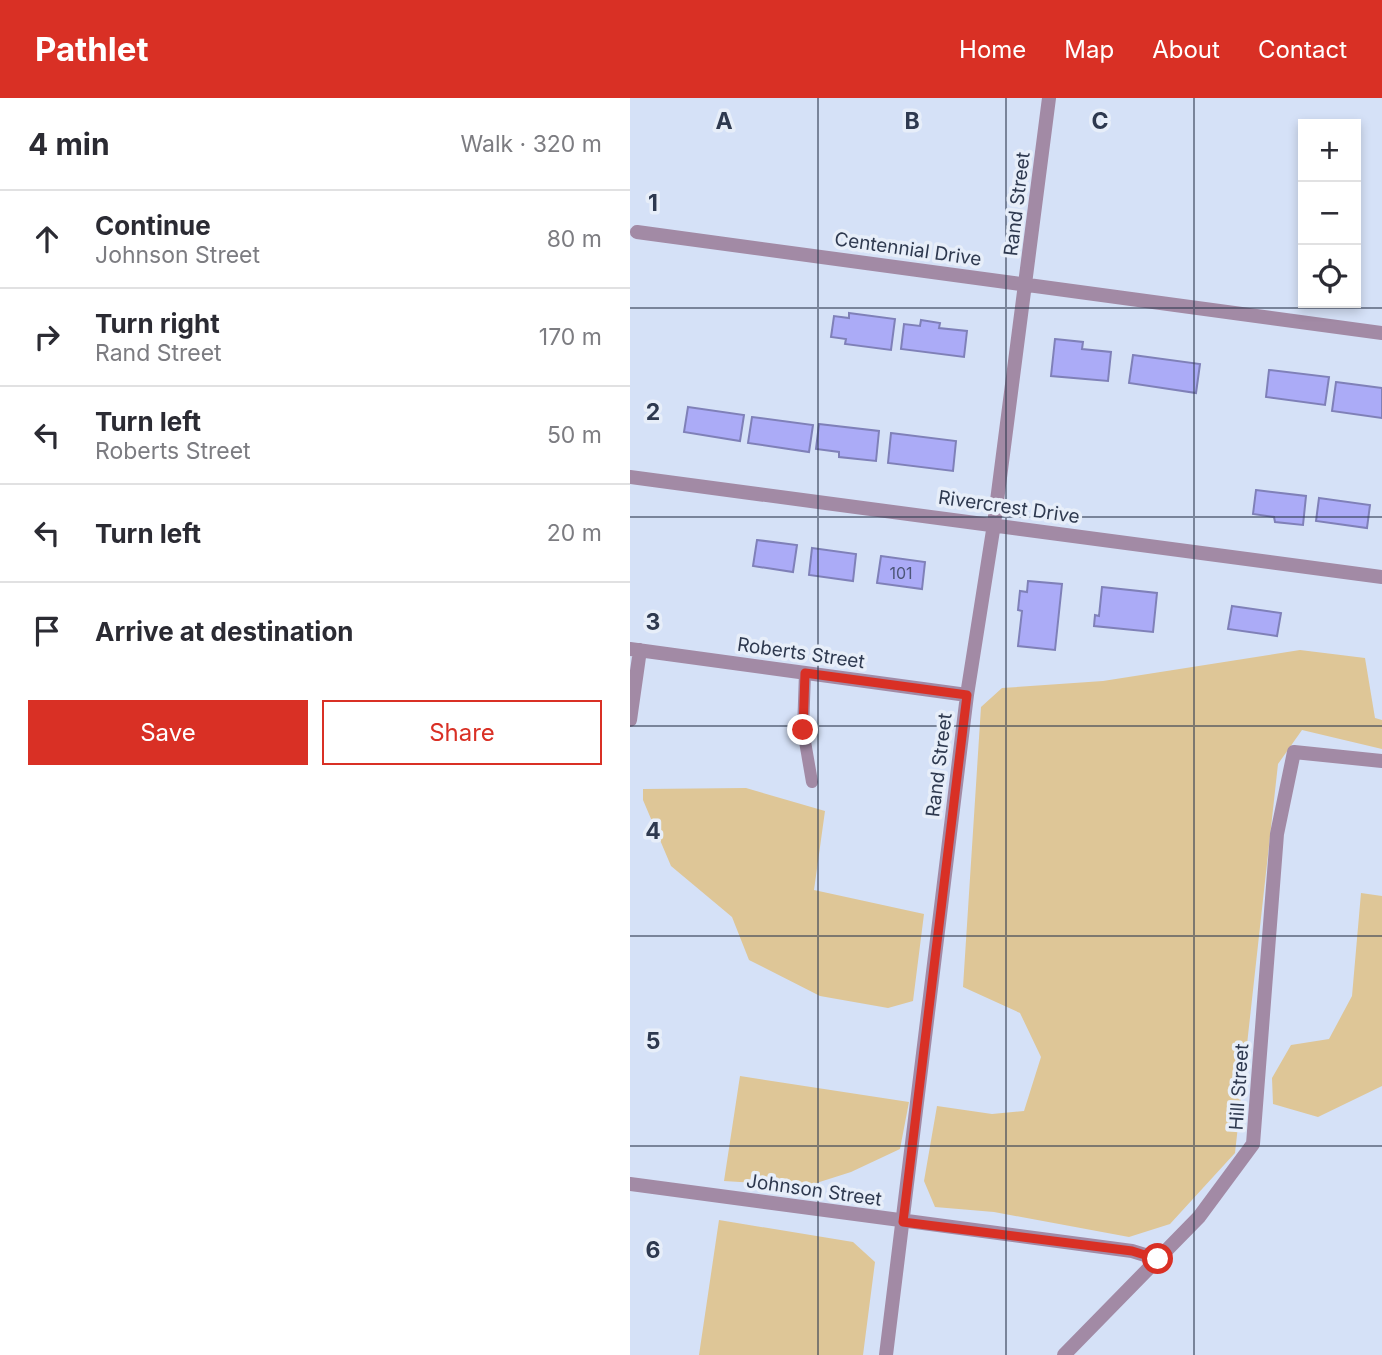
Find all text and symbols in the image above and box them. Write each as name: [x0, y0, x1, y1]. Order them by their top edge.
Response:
text: Pathlet: [35, 29, 149, 69]
text: Home: [959, 35, 1026, 64]
text: Map: [1064, 35, 1114, 64]
text: About: [1152, 35, 1220, 64]
text: Contact: [1258, 35, 1347, 64]
text: A: [715, 107, 733, 135]
text: B: [904, 107, 920, 135]
text: C: [1091, 107, 1109, 135]
map controls: [1298, 119, 1361, 308]
button: +: [1298, 119, 1361, 182]
text: 4 min: [28, 126, 110, 162]
text: Walk · 320 m: [460, 130, 602, 158]
street label: Rand Street: [999, 151, 1035, 257]
button: −: [1298, 182, 1361, 245]
text: 1: [648, 189, 658, 217]
text: Continue: [95, 210, 211, 241]
icon: ahead: [28, 220, 66, 258]
text: 80 m: [547, 225, 602, 253]
street label: Centennial Drive: [833, 227, 983, 271]
text: Johnson Street: [95, 241, 260, 269]
button: locate: [1298, 245, 1361, 308]
text: Turn right: [95, 308, 220, 339]
icon: right: [28, 318, 66, 356]
text: 170 m: [539, 323, 602, 351]
text: Rand Street: [95, 339, 222, 367]
text: 2: [646, 398, 660, 426]
text: Turn left: [95, 406, 201, 437]
icon: left: [28, 416, 66, 454]
text: 50 m: [547, 421, 602, 449]
text: Roberts Street: [95, 437, 251, 465]
street label: Rivercrest Drive: [937, 486, 1081, 528]
icon: left: [28, 514, 66, 552]
text: Turn left: [95, 518, 201, 549]
text: 20 m: [547, 519, 602, 547]
house number: 101: [889, 563, 913, 583]
text: 3: [646, 608, 660, 636]
icon: arrive: [28, 612, 66, 650]
text: Arrive at destination: [95, 616, 354, 647]
street label: Roberts Street: [736, 633, 866, 673]
button: Save: [28, 700, 308, 765]
button: Share: [322, 700, 602, 765]
street label: Rand Street: [921, 712, 957, 818]
route end: [787, 714, 818, 745]
text: 4: [645, 817, 661, 845]
text: 5: [646, 1027, 660, 1055]
street label: Hill Street: [1224, 1043, 1254, 1131]
street label: Johnson Street: [745, 1169, 883, 1211]
text: 6: [646, 1236, 660, 1264]
route start: [1142, 1243, 1173, 1274]

